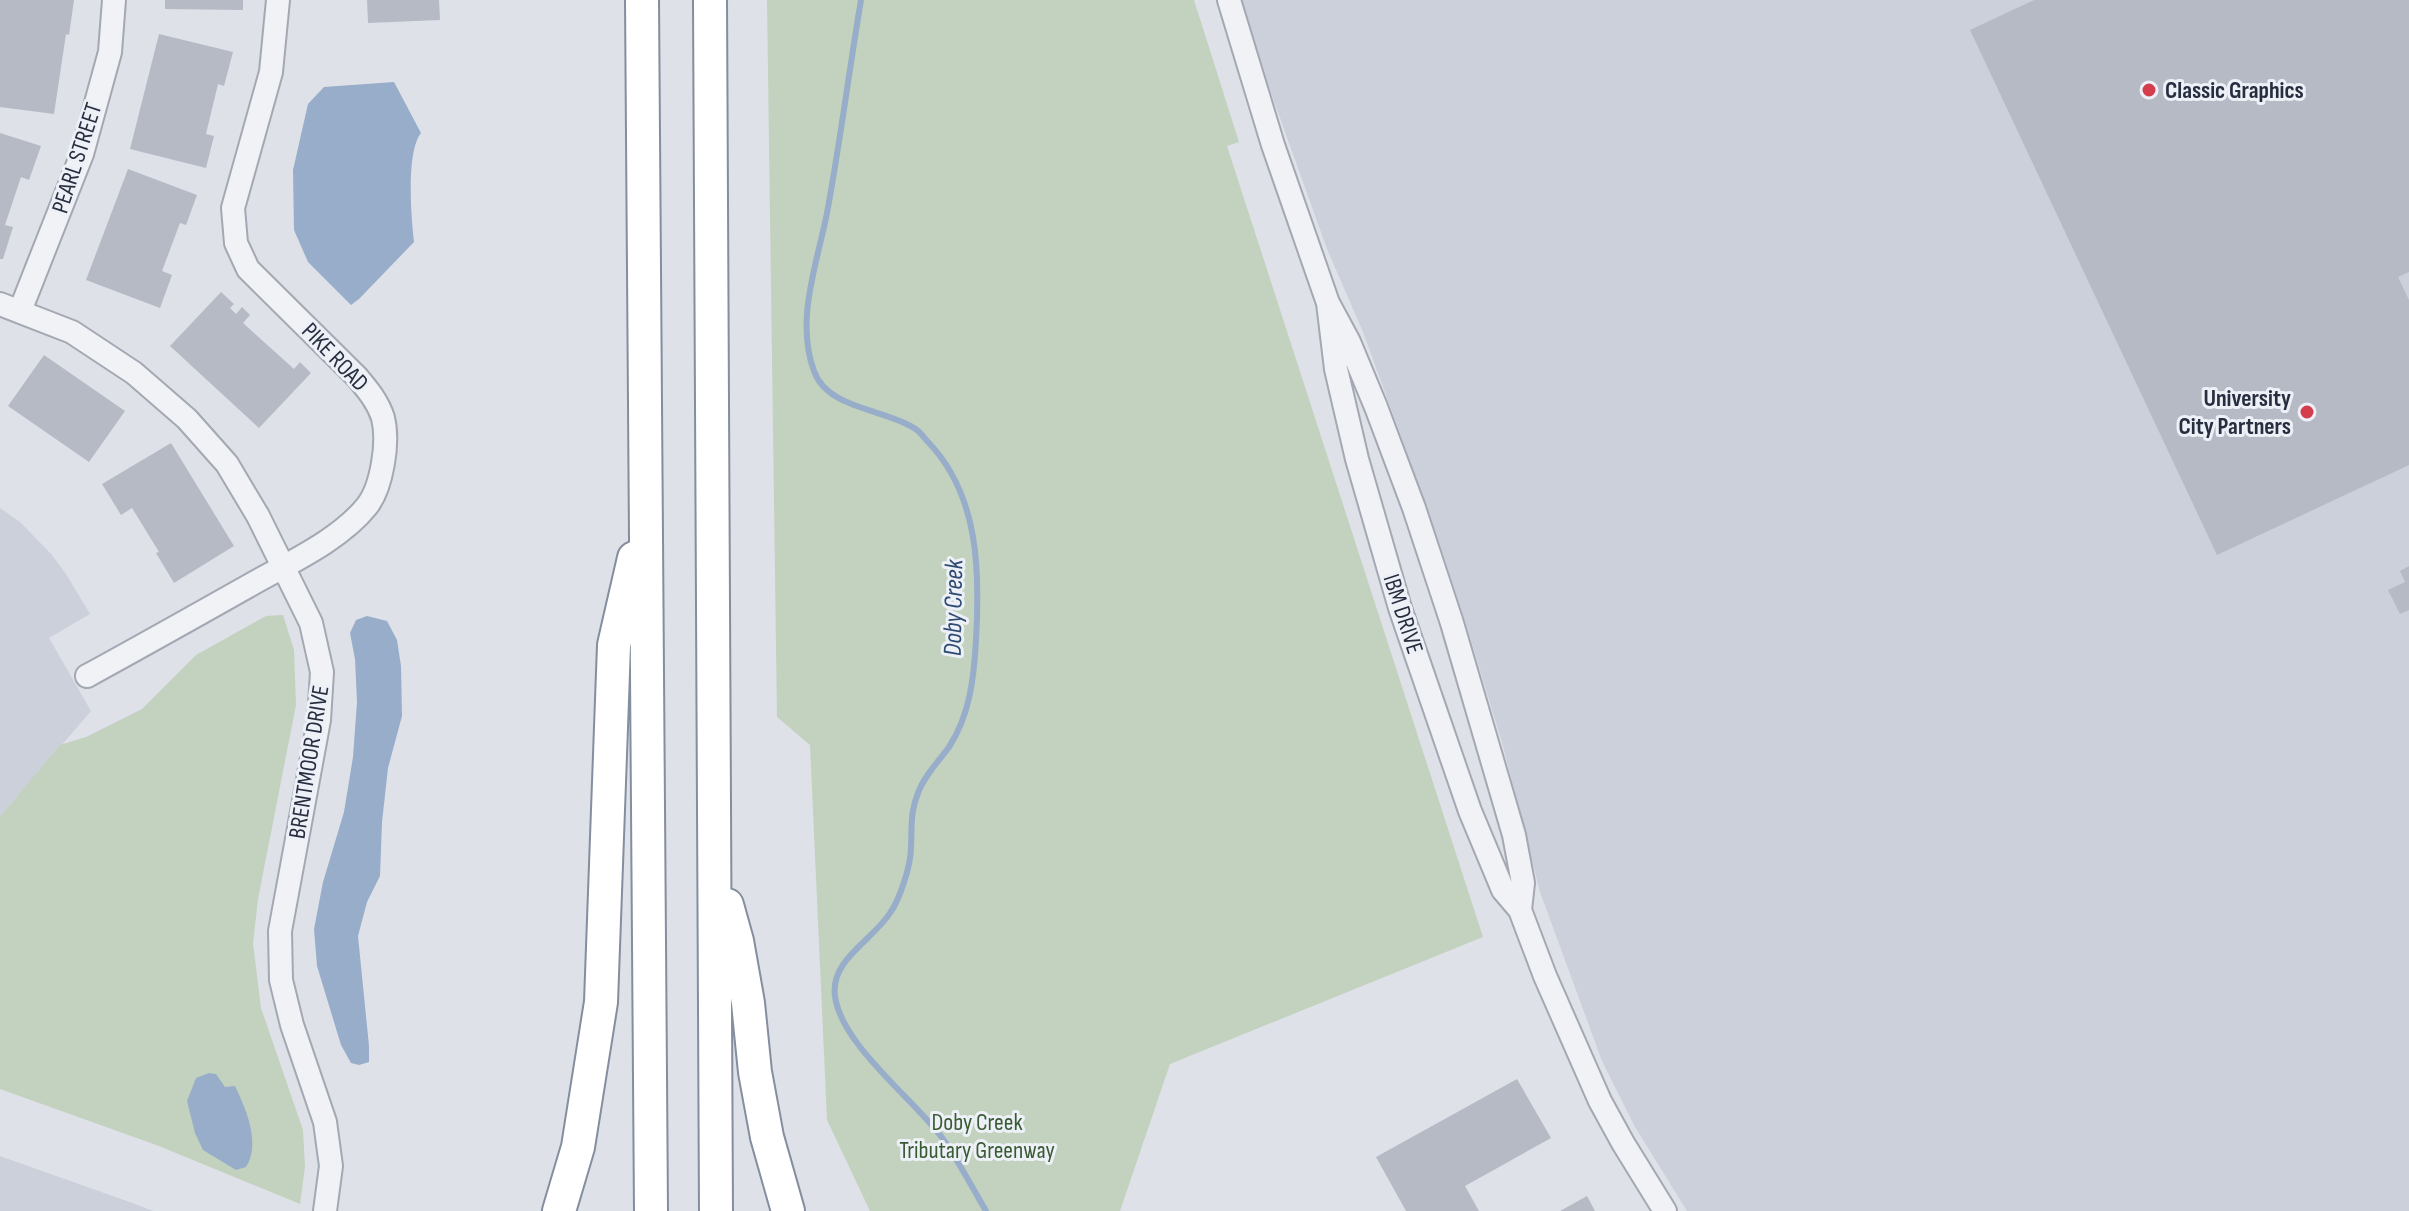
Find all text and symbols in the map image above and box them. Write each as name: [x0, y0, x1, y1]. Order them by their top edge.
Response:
place label: Classic Graphics: [2165, 76, 2304, 105]
marker: Classic Graphics: [2140, 81, 2158, 99]
street label: PEARL STREET: [46, 99, 109, 217]
street label: PIKE ROAD: [295, 317, 375, 397]
place label: University City Partners: [2178, 384, 2291, 441]
marker: University City Partners: [2298, 403, 2316, 421]
water label: Doby Creek: [938, 558, 970, 657]
street label: IBM DRIVE: [1377, 571, 1429, 657]
street label: BRENTMOOR DRIVE: [283, 683, 335, 841]
park label: Doby Creek Tributary Greenway: [899, 1108, 1055, 1165]

